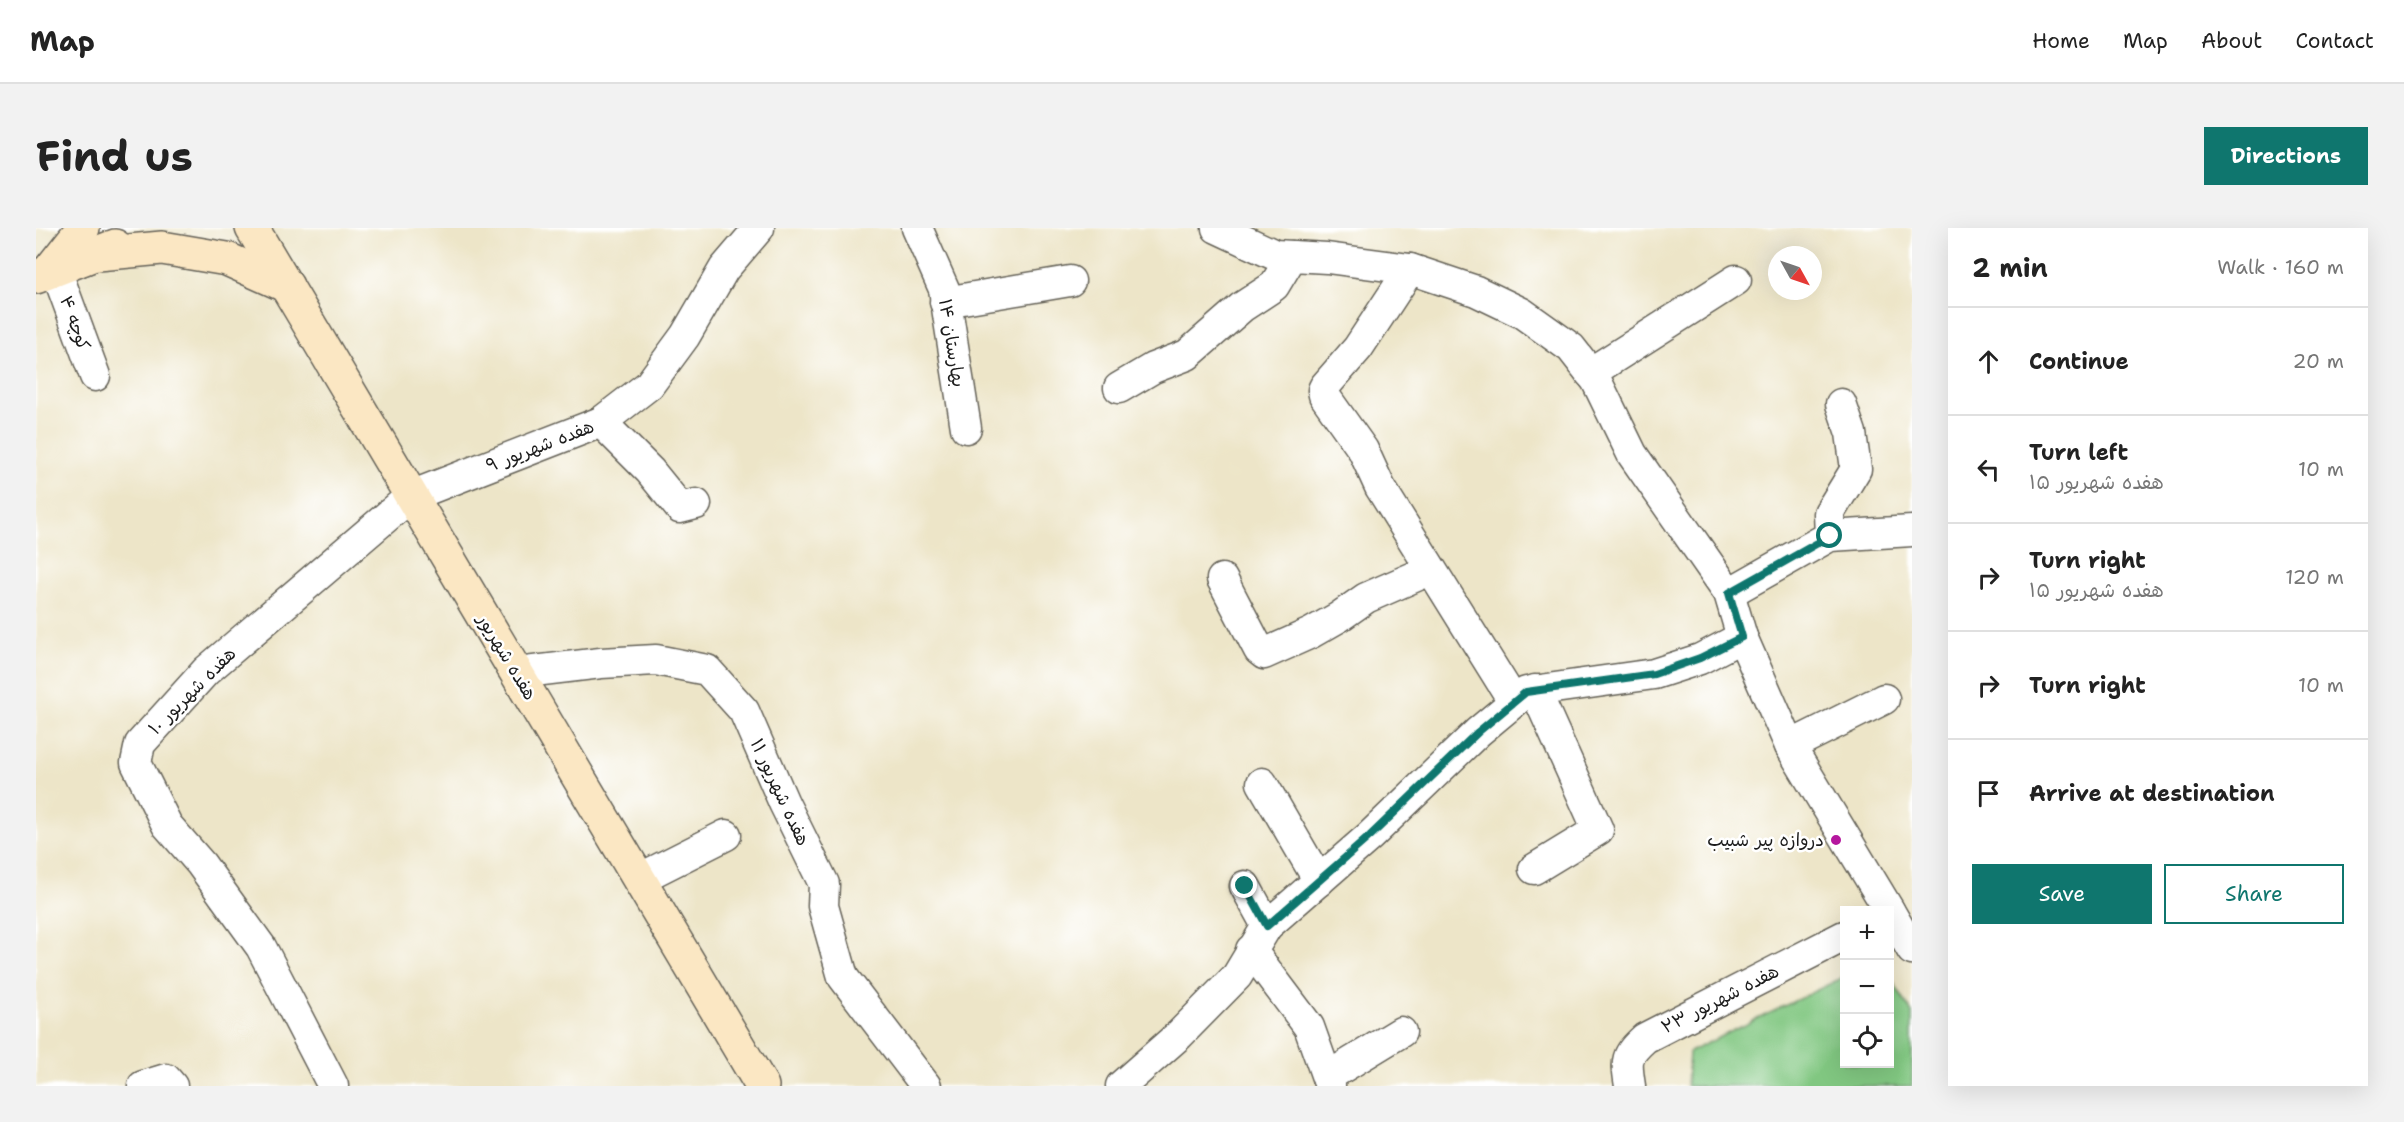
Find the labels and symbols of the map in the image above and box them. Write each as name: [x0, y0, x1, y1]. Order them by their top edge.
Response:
north arrow: [1768, 246, 1822, 300]
street label: کوچه ۴: [54, 292, 96, 354]
street label: بهارستان ۱۴: [933, 297, 971, 389]
street label: هفده شهریور ۹: [483, 414, 597, 478]
route start: [1816, 522, 1842, 548]
street label: هفده شهریور: [471, 608, 542, 704]
street label: هفده شهریور ۱۰: [143, 642, 241, 740]
street label: هفده شهریور ۱۱: [745, 735, 815, 849]
place label: دروازه پیر شبیب: [1707, 828, 1824, 852]
marker: دروازه پیر شبیب: [1829, 833, 1843, 847]
route end: [1231, 872, 1257, 898]
street label: هفده شهریور ۲۳: [1657, 959, 1783, 1039]

